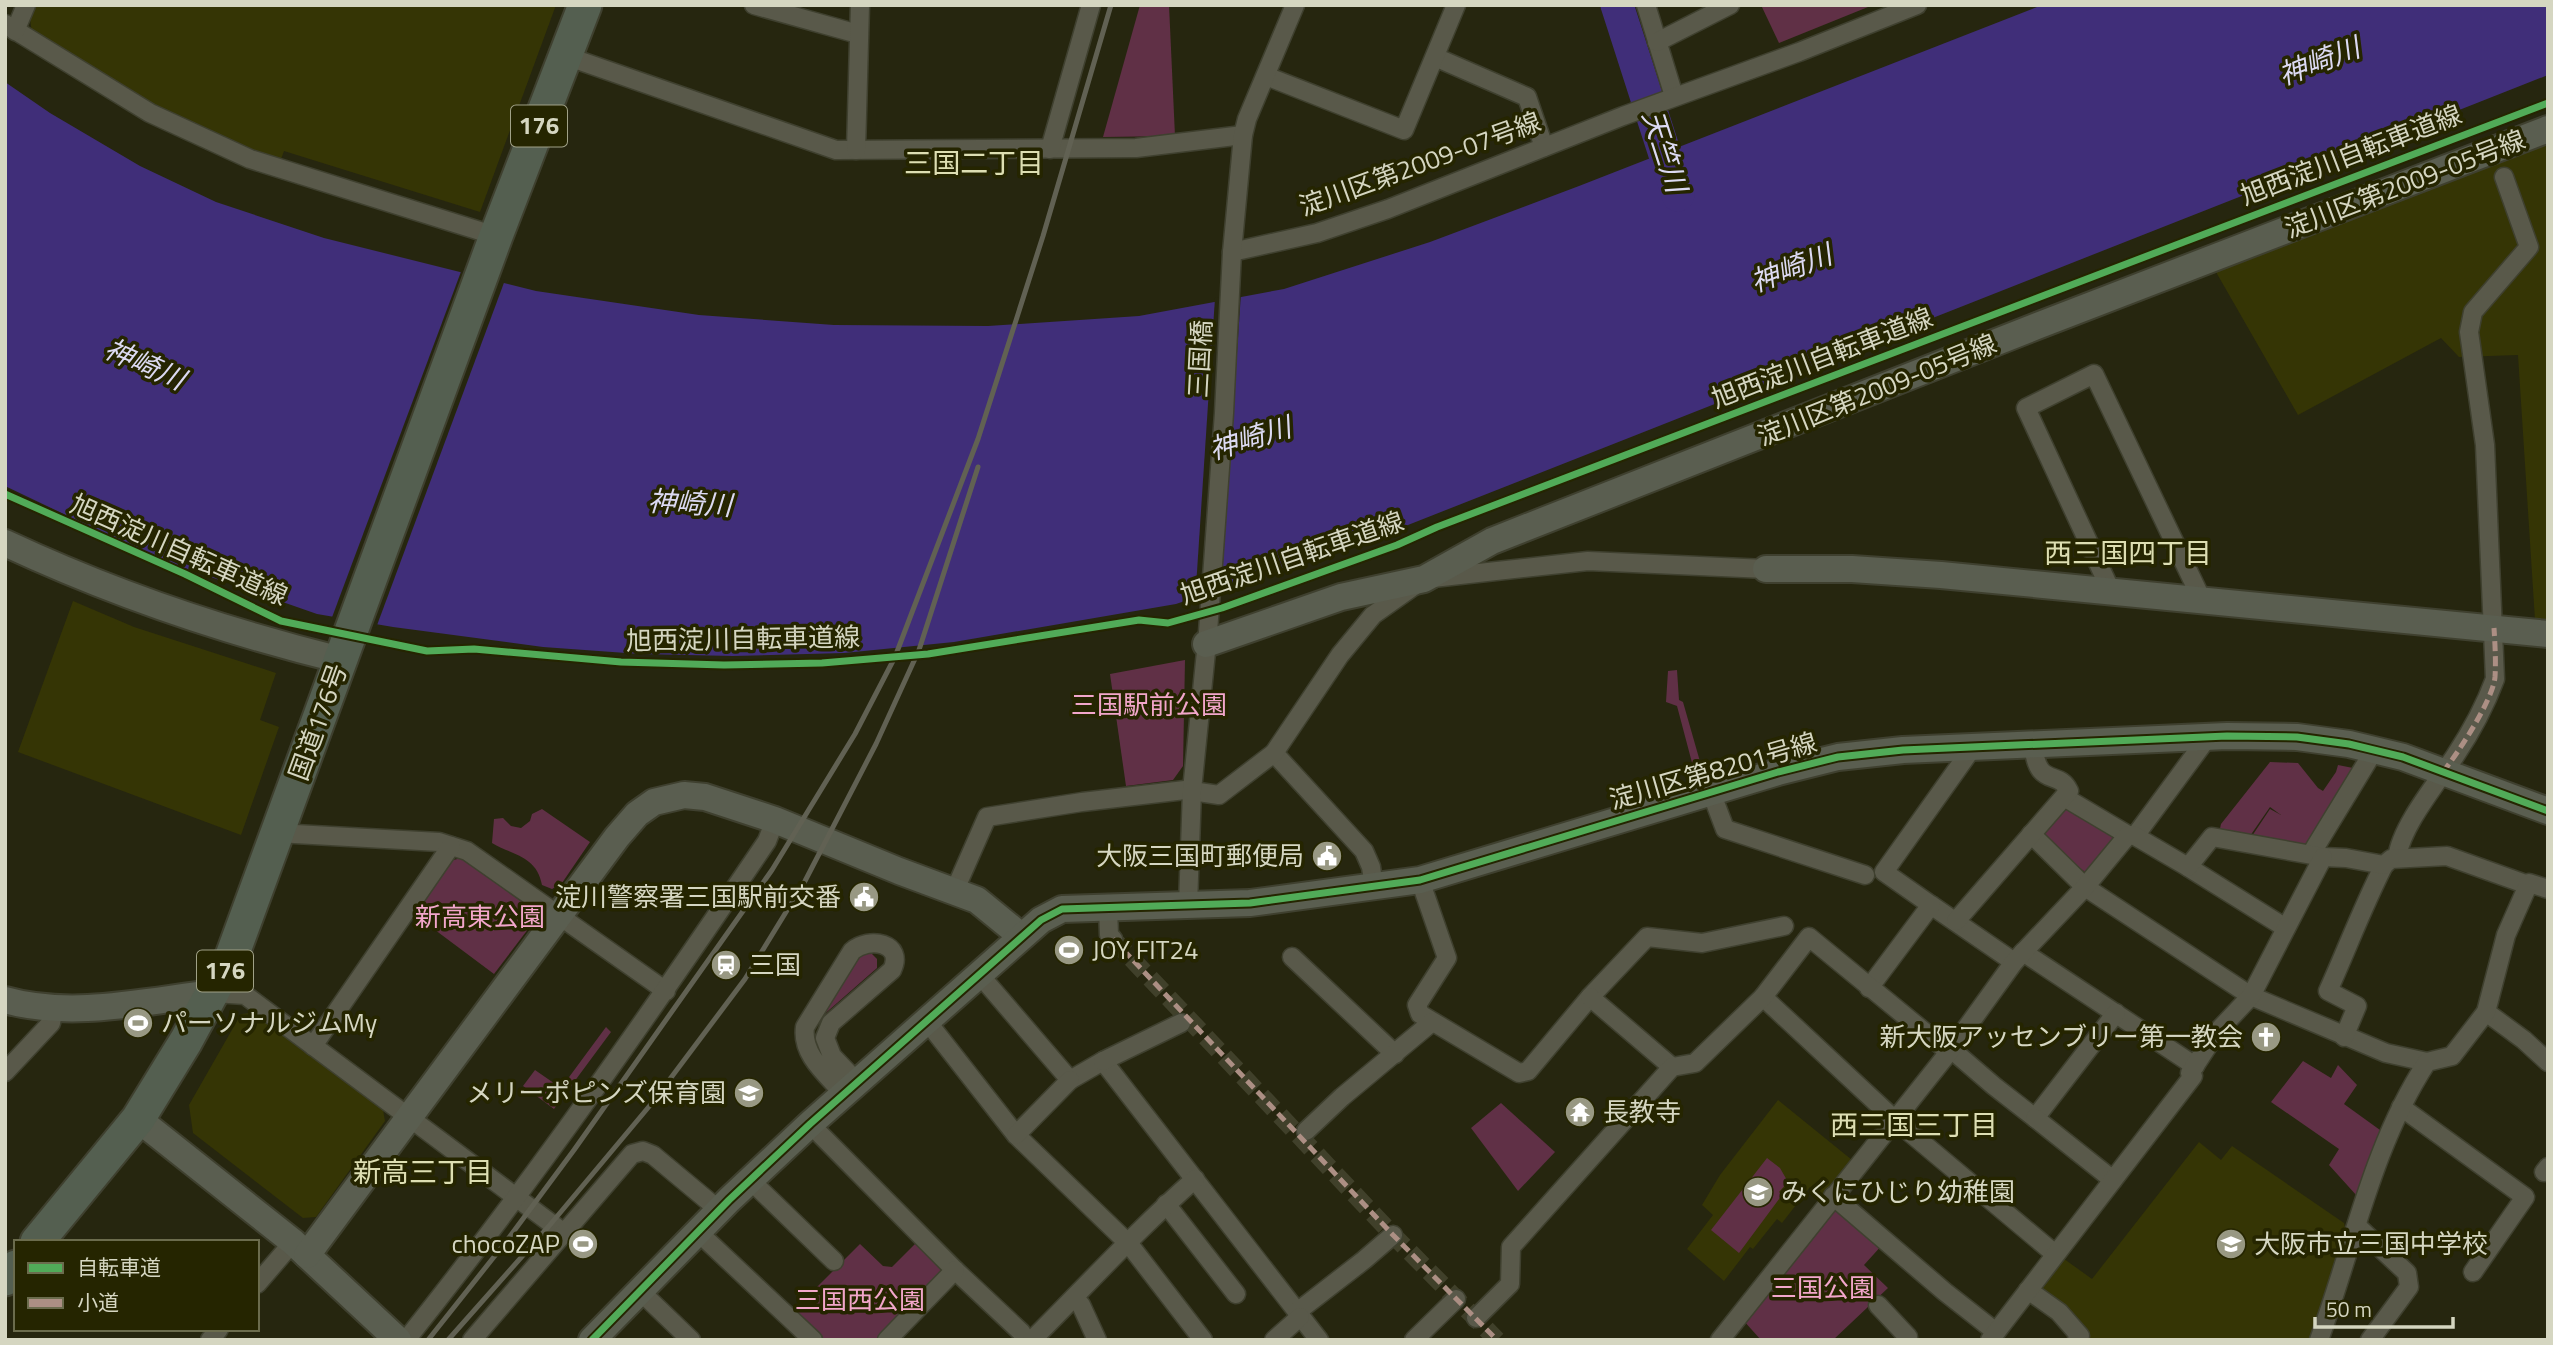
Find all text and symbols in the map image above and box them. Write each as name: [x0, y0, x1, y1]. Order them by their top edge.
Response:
water label: 神崎川: [2272, 24, 2369, 96]
street label: 旭西淀川自転車道線: [2235, 94, 2467, 215]
street label: 淀川区第2009-07号線: [1293, 102, 1546, 225]
water label: 天竺川: [1632, 104, 1700, 200]
road number: 176: [511, 106, 567, 146]
street label: 淀川区第2009-05号線: [2279, 120, 2531, 247]
district label: 三国二丁目: [904, 141, 1044, 184]
water label: 神崎川: [1744, 231, 1841, 303]
street label: 旭西淀川自転車道線: [1706, 297, 1938, 418]
street label: 三国橋: [1178, 319, 1221, 399]
street label: 淀川区第2009-05号線: [1751, 324, 2002, 455]
water label: 神崎川: [98, 327, 195, 401]
water label: 神崎川: [1203, 404, 1299, 470]
water label: 神崎川: [647, 479, 736, 526]
street label: 旭西淀川自転車道線: [64, 484, 294, 615]
street label: 旭西淀川自転車道線: [1175, 501, 1409, 614]
district label: 西三国四丁目: [2044, 531, 2212, 574]
street label: 旭西淀川自転車道線: [626, 617, 860, 660]
street label: 国道176号: [278, 658, 357, 786]
park label: 三国駅前公園: [1071, 685, 1227, 724]
street label: 淀川区第8201号線: [1605, 722, 1821, 819]
place label: 大阪三国町郵便局: [1096, 836, 1304, 875]
public building icon: 大阪三国町郵便局: [1310, 839, 1344, 873]
place label: 淀川警察署三国駅前交番: [555, 877, 841, 916]
public building icon: 淀川警察署三国駅前交番: [847, 880, 881, 914]
park label: 新高東公園: [415, 897, 545, 936]
place label: JOY FIT24: [1092, 930, 1199, 969]
sports icon: JOY FIT24: [1052, 933, 1086, 967]
place label: 三国: [749, 945, 801, 984]
station icon: 三国: [709, 948, 743, 982]
road number: 176: [197, 951, 253, 992]
place label: パーソナルジムMy: [161, 1003, 377, 1042]
sports icon: パーソナルジムMy: [121, 1006, 155, 1040]
place label: 新大阪アッセンブリー第一教会: [1880, 1017, 2243, 1056]
church icon: 新大阪アッセンブリー第一教会: [2249, 1020, 2283, 1054]
place label: メリーポピンズ保育園: [467, 1073, 726, 1112]
school or university icon: メリーポピンズ保育園: [732, 1076, 766, 1110]
place label: 長教寺: [1603, 1092, 1681, 1131]
temple icon: 長教寺: [1563, 1095, 1597, 1129]
district label: 西三国三丁目: [1830, 1103, 1998, 1146]
district label: 新高三丁目: [353, 1150, 493, 1193]
place label: みくにひじり幼稚園: [1781, 1172, 2015, 1211]
school or university icon: みくにひじり幼稚園: [1741, 1175, 1775, 1209]
place label: chocoZAP: [451, 1224, 560, 1263]
place label: 大阪市立三国中学校: [2254, 1224, 2488, 1263]
sports icon: chocoZAP: [566, 1227, 600, 1261]
school or university icon: 大阪市立三国中学校: [2214, 1227, 2248, 1261]
legend: [14, 1240, 259, 1331]
text: 自転車道: [77, 1251, 161, 1283]
park label: 三国公園: [1771, 1268, 1875, 1307]
park label: 三国西公園: [795, 1280, 925, 1319]
text: 小道: [77, 1286, 119, 1318]
scale bar: [2315, 1286, 2453, 1330]
text: 50 m: [2326, 1293, 2372, 1325]

